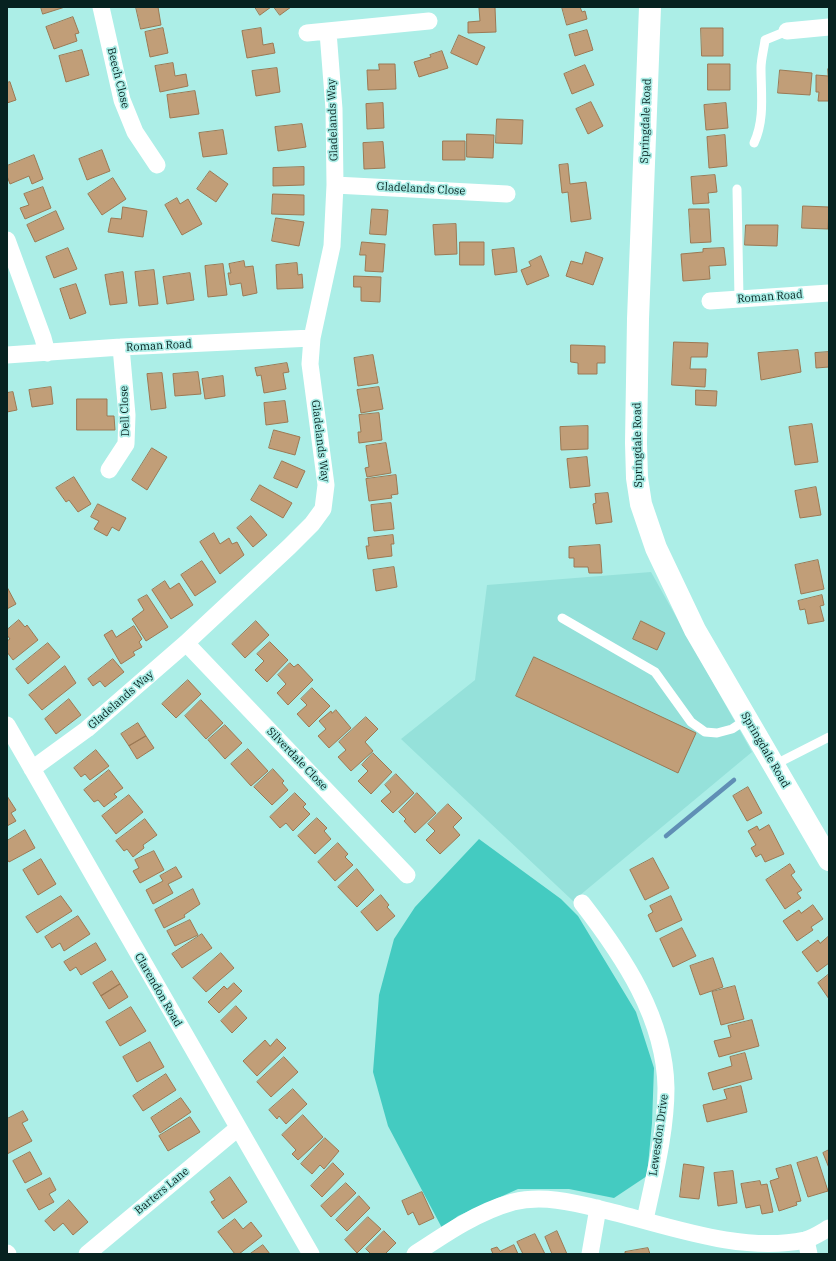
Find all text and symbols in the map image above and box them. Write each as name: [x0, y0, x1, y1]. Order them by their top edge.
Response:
street label: Beech Close: [104, 46, 132, 110]
street label: Springdale Road: [638, 78, 654, 164]
street label: Gladelands Way: [325, 79, 341, 161]
street label: Gladelands Close: [376, 180, 466, 198]
street label: Roman Road: [737, 288, 803, 306]
street label: Roman Road: [126, 338, 192, 354]
street label: Dell Close: [118, 385, 132, 437]
street label: Gladelands Way: [308, 399, 332, 483]
street label: Springdale Road: [631, 402, 645, 488]
street label: Gladelands Way: [86, 668, 156, 732]
street label: Springdale Road: [738, 710, 792, 790]
street label: Silverdale Close: [264, 725, 330, 793]
street label: Clarendon Road: [132, 951, 184, 1029]
street label: Lewesdon Drive: [647, 1093, 671, 1177]
street label: Barters Lane: [132, 1165, 192, 1217]

